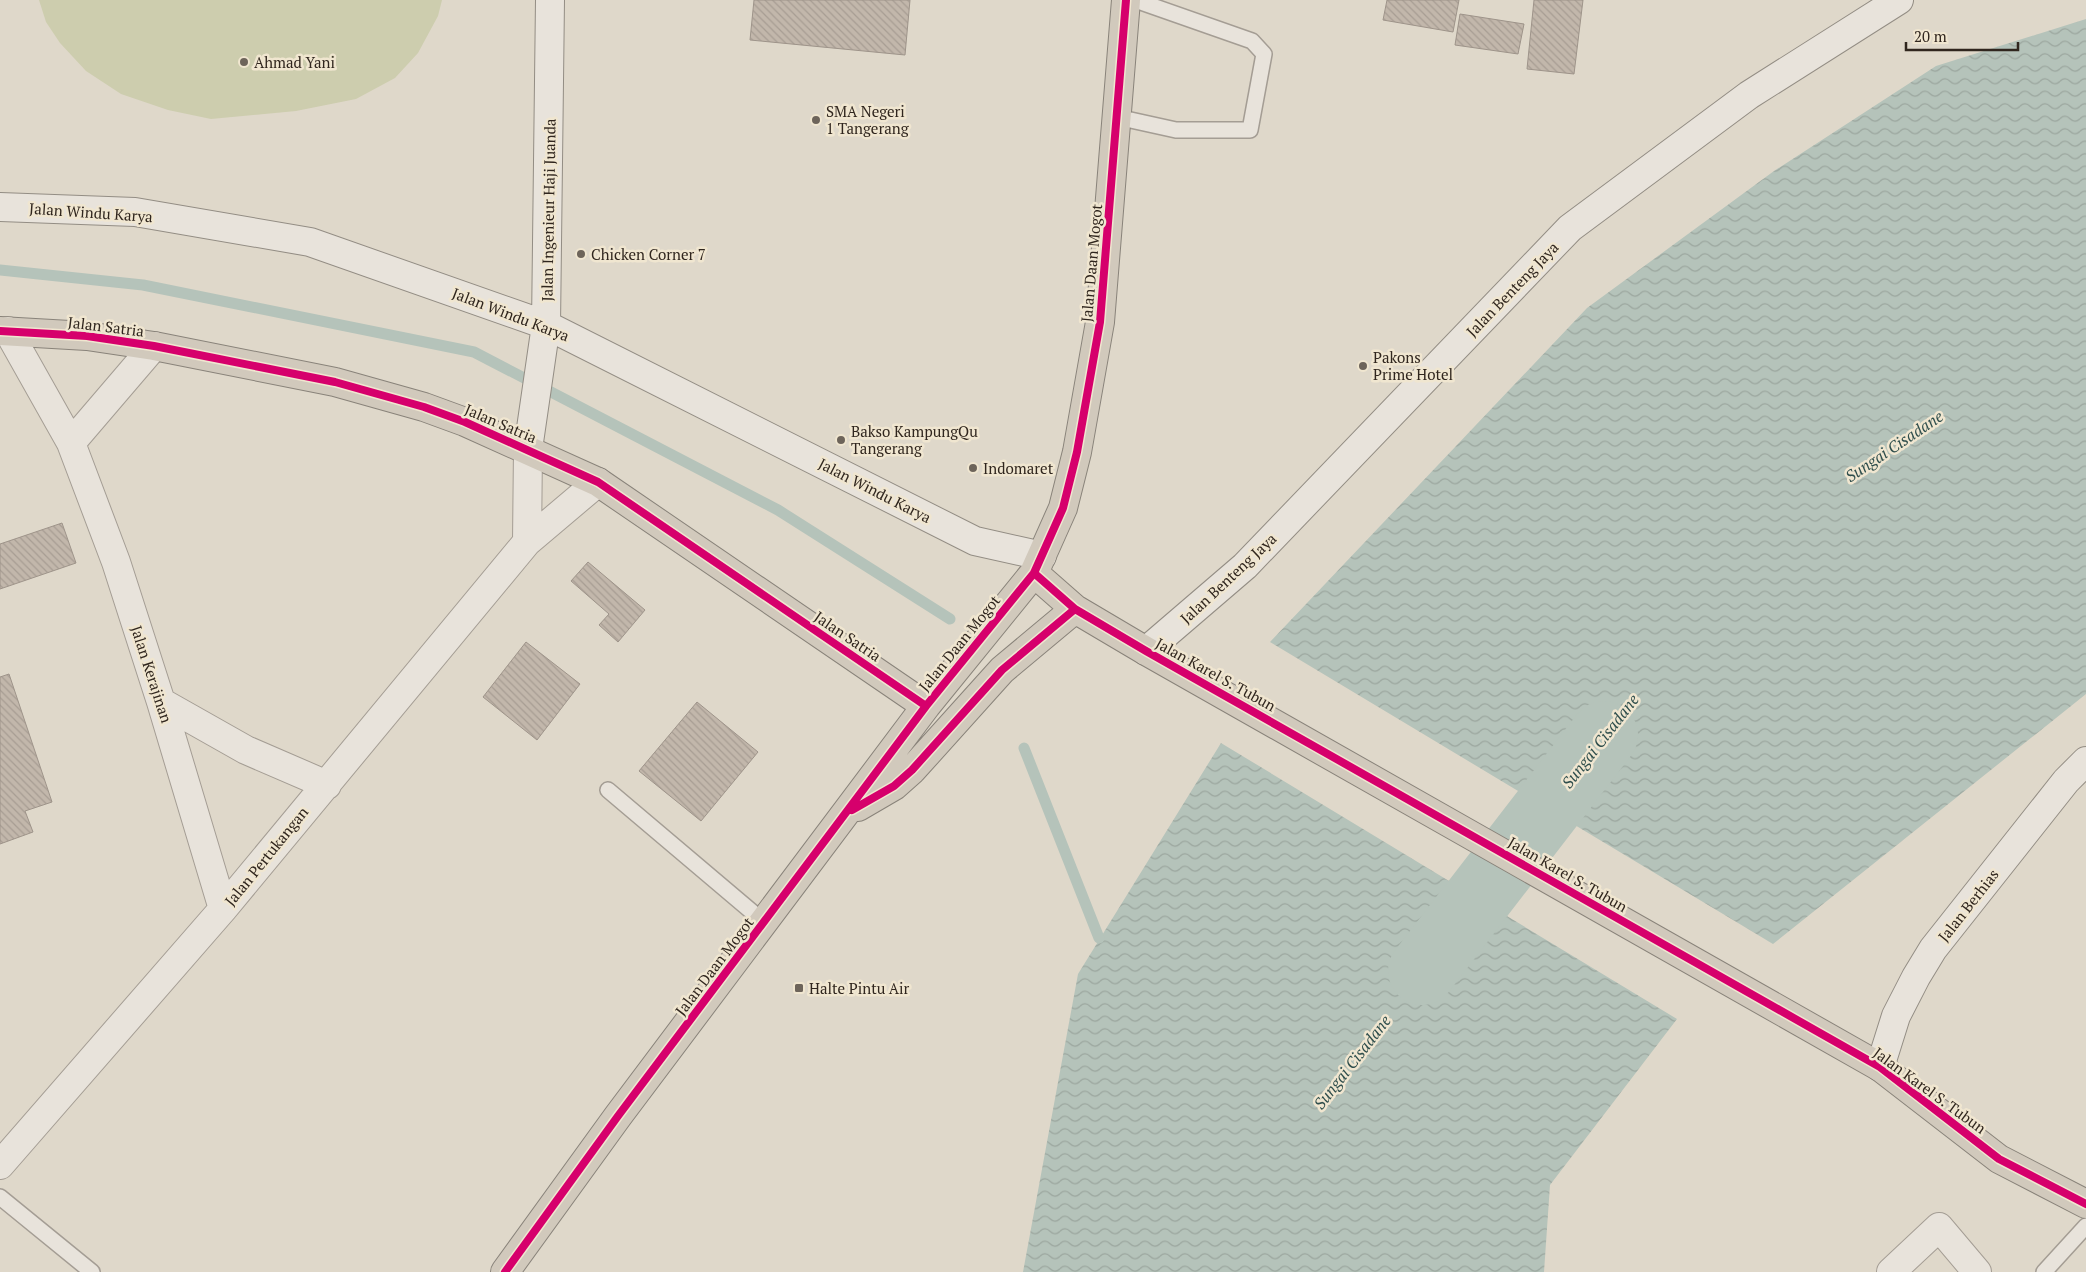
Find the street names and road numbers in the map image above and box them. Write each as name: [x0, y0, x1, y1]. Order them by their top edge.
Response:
street label: Jalan Ingenieur Haji Juanda: [536, 118, 560, 302]
street label: Jalan Windu Karya: [29, 198, 154, 226]
street label: Jalan Daan Mogot: [1076, 203, 1106, 323]
street label: Jalan Benteng Jaya: [1462, 237, 1563, 341]
street label: Jalan Windu Karya: [450, 282, 573, 346]
street label: Jalan Satria: [67, 311, 146, 341]
street label: Jalan Satria: [462, 399, 540, 447]
street label: Jalan Windu Karya: [815, 453, 935, 527]
street label: Jalan Benteng Jaya: [1176, 528, 1281, 628]
street label: Jalan Daan Mogot: [914, 590, 1004, 695]
street label: Jalan Satria: [811, 606, 886, 666]
street label: Jalan Kerajinan: [127, 623, 177, 725]
street label: Jalan Karel S. Tubun: [1152, 633, 1280, 715]
street label: Jalan Pertukangan: [220, 802, 312, 910]
street label: Jalan Karel S. Tubun: [1505, 832, 1631, 916]
street label: Jalan Berhias: [1933, 864, 2003, 946]
street label: Jalan Daan Mogot: [670, 912, 758, 1019]
street label: Jalan Karel S. Tubun: [1870, 1042, 1990, 1138]

